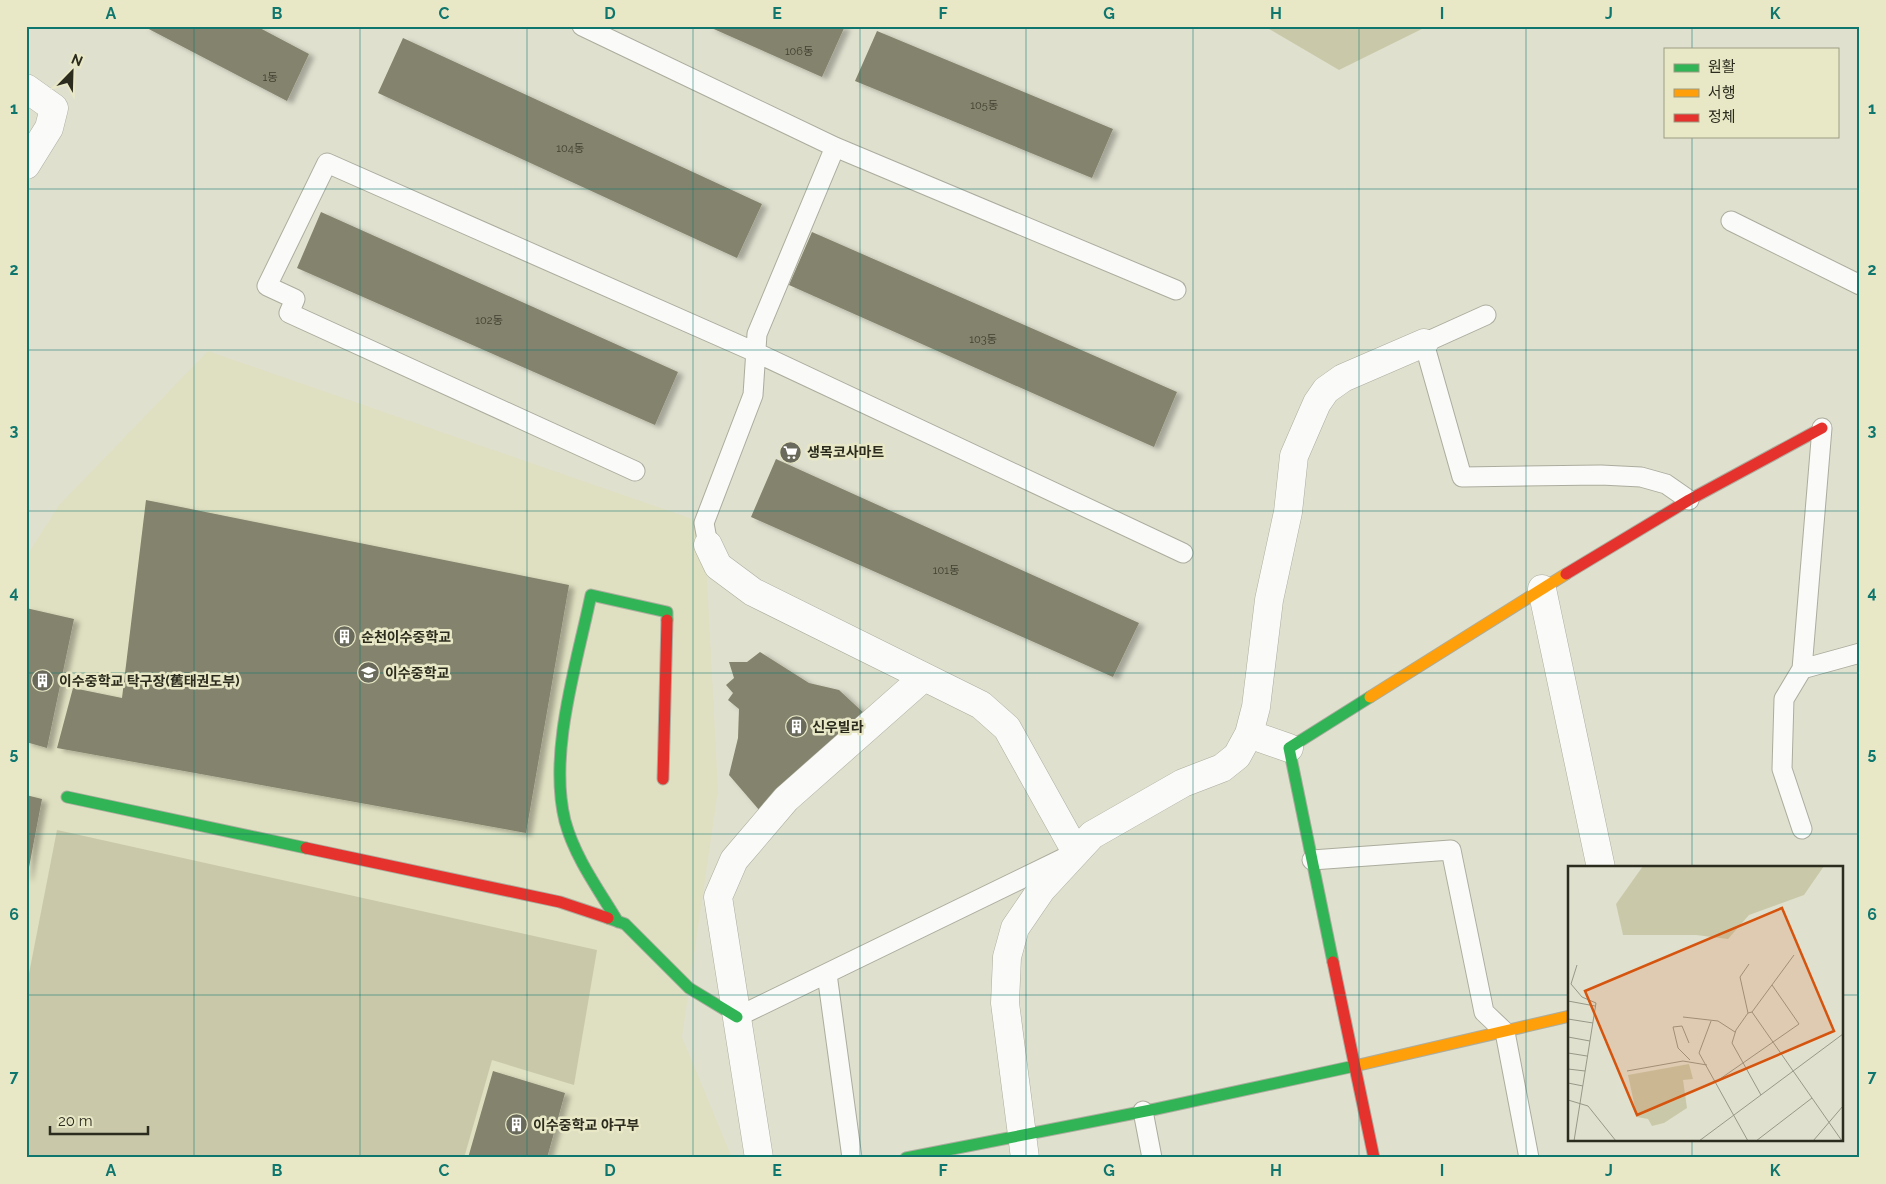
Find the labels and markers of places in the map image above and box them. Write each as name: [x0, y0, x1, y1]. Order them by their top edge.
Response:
supermarket icon: 생목코사마트: [779, 440, 803, 464]
place label: 생목코사마트: [807, 444, 884, 460]
building icon: 순천이수중학교: [333, 625, 357, 649]
place label: 순천이수중학교: [361, 629, 451, 645]
school or university icon: 이수중학교: [357, 661, 381, 685]
place label: 이수중학교: [385, 665, 450, 681]
building icon: 이수중학교 탁구장(舊태권도부): [31, 669, 55, 693]
place label: 이수중학교 탁구장(舊태권도부): [59, 673, 240, 689]
building icon: 신우빌라: [784, 715, 808, 739]
place label: 신우빌라: [812, 719, 864, 735]
building icon: 이수중학교 야구부: [505, 1113, 529, 1137]
place label: 이수중학교 야구부: [533, 1117, 640, 1133]

